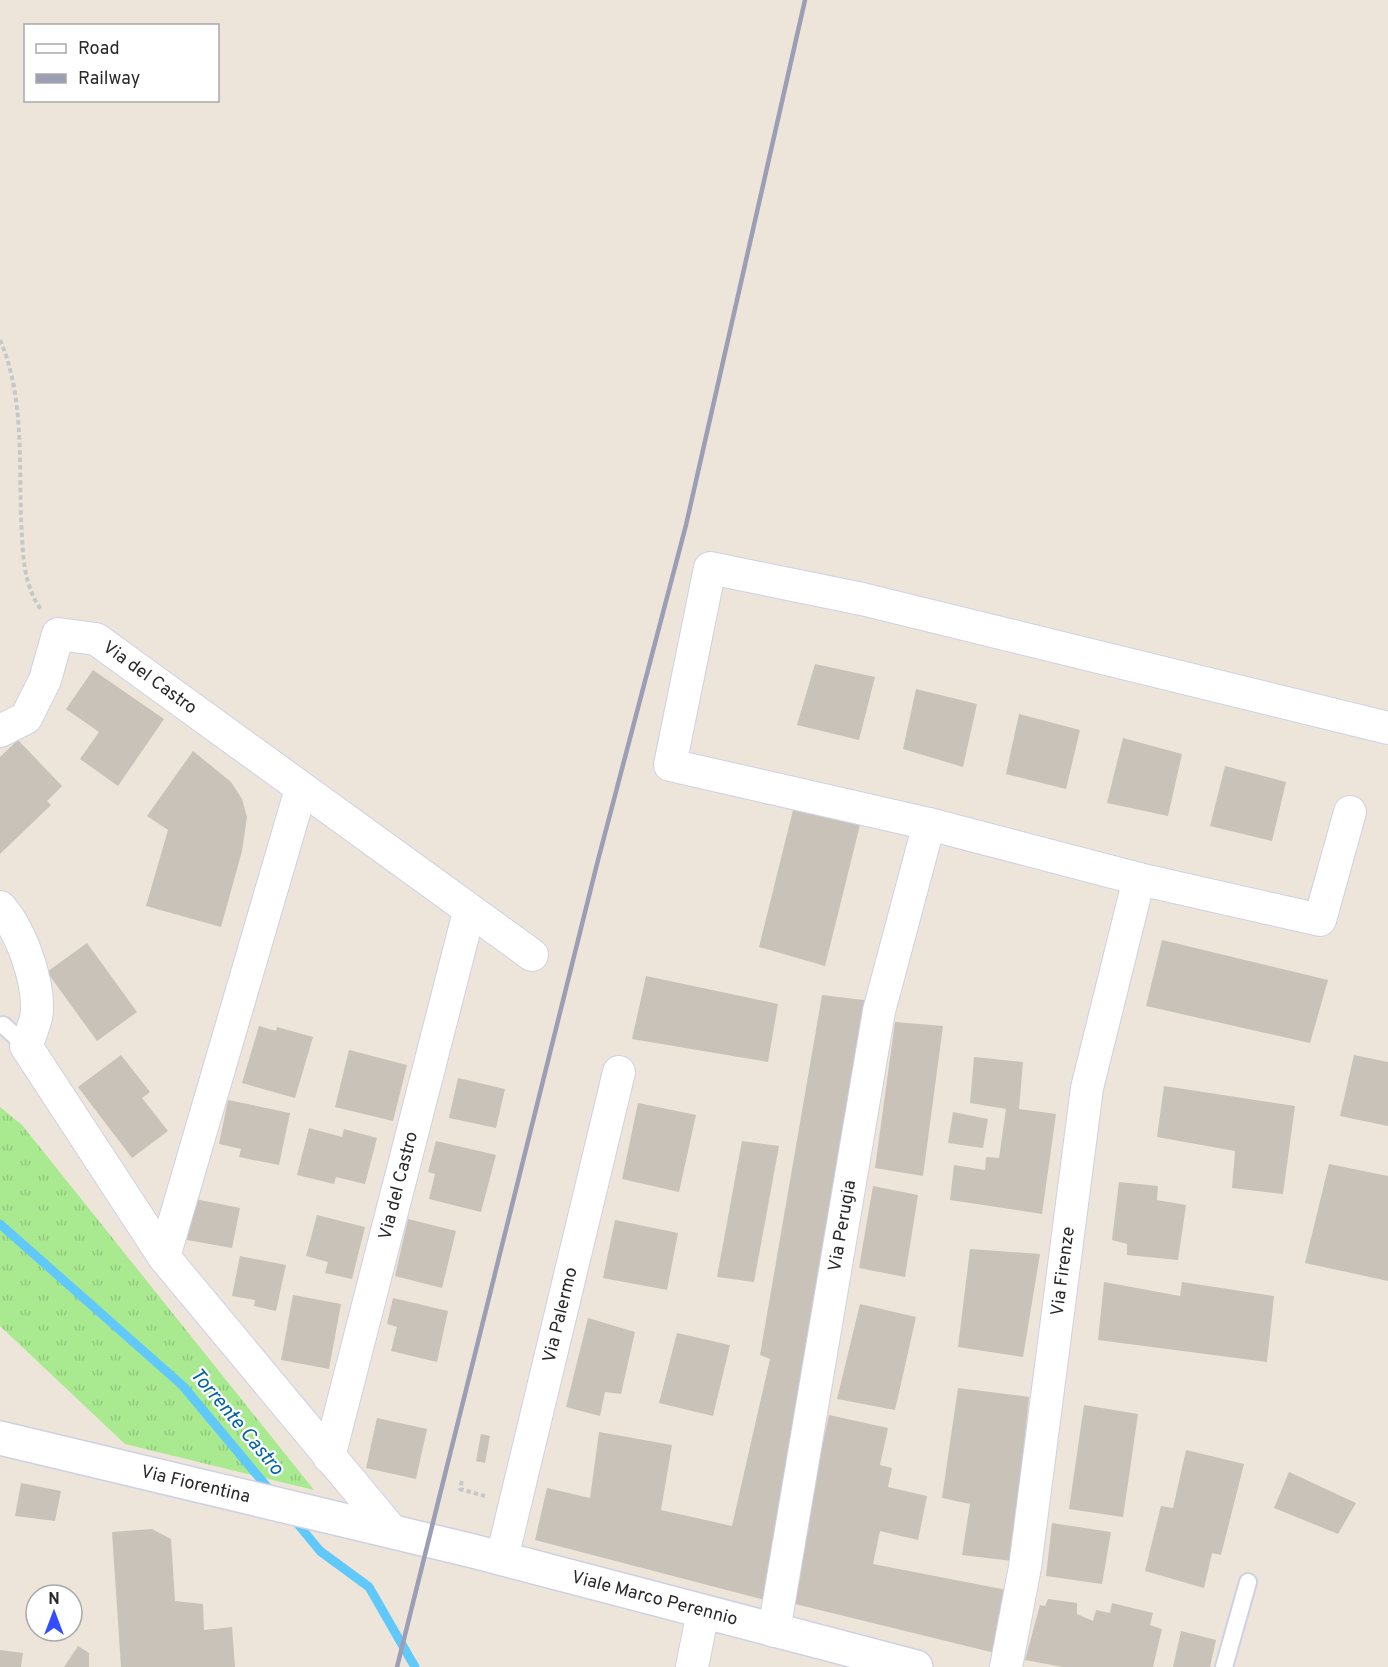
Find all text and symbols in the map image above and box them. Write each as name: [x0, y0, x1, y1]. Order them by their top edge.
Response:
legend: [24, 24, 219, 102]
text: Road: [78, 38, 120, 61]
text: Railway: [78, 68, 140, 91]
street label: Via del Castro: [98, 636, 201, 720]
street label: Via del Castro: [374, 1129, 424, 1242]
street label: Via Perugia: [824, 1178, 862, 1273]
street label: Via Firenze: [1046, 1225, 1080, 1317]
street label: Via Palermo: [538, 1265, 583, 1365]
water label: Torrente Castro: [183, 1363, 289, 1481]
street label: Via Fiorentina: [138, 1461, 253, 1509]
street label: Viale Marco Perennio: [569, 1566, 740, 1631]
north arrow: [24, 1583, 84, 1643]
text: N: [48, 1590, 60, 1610]

